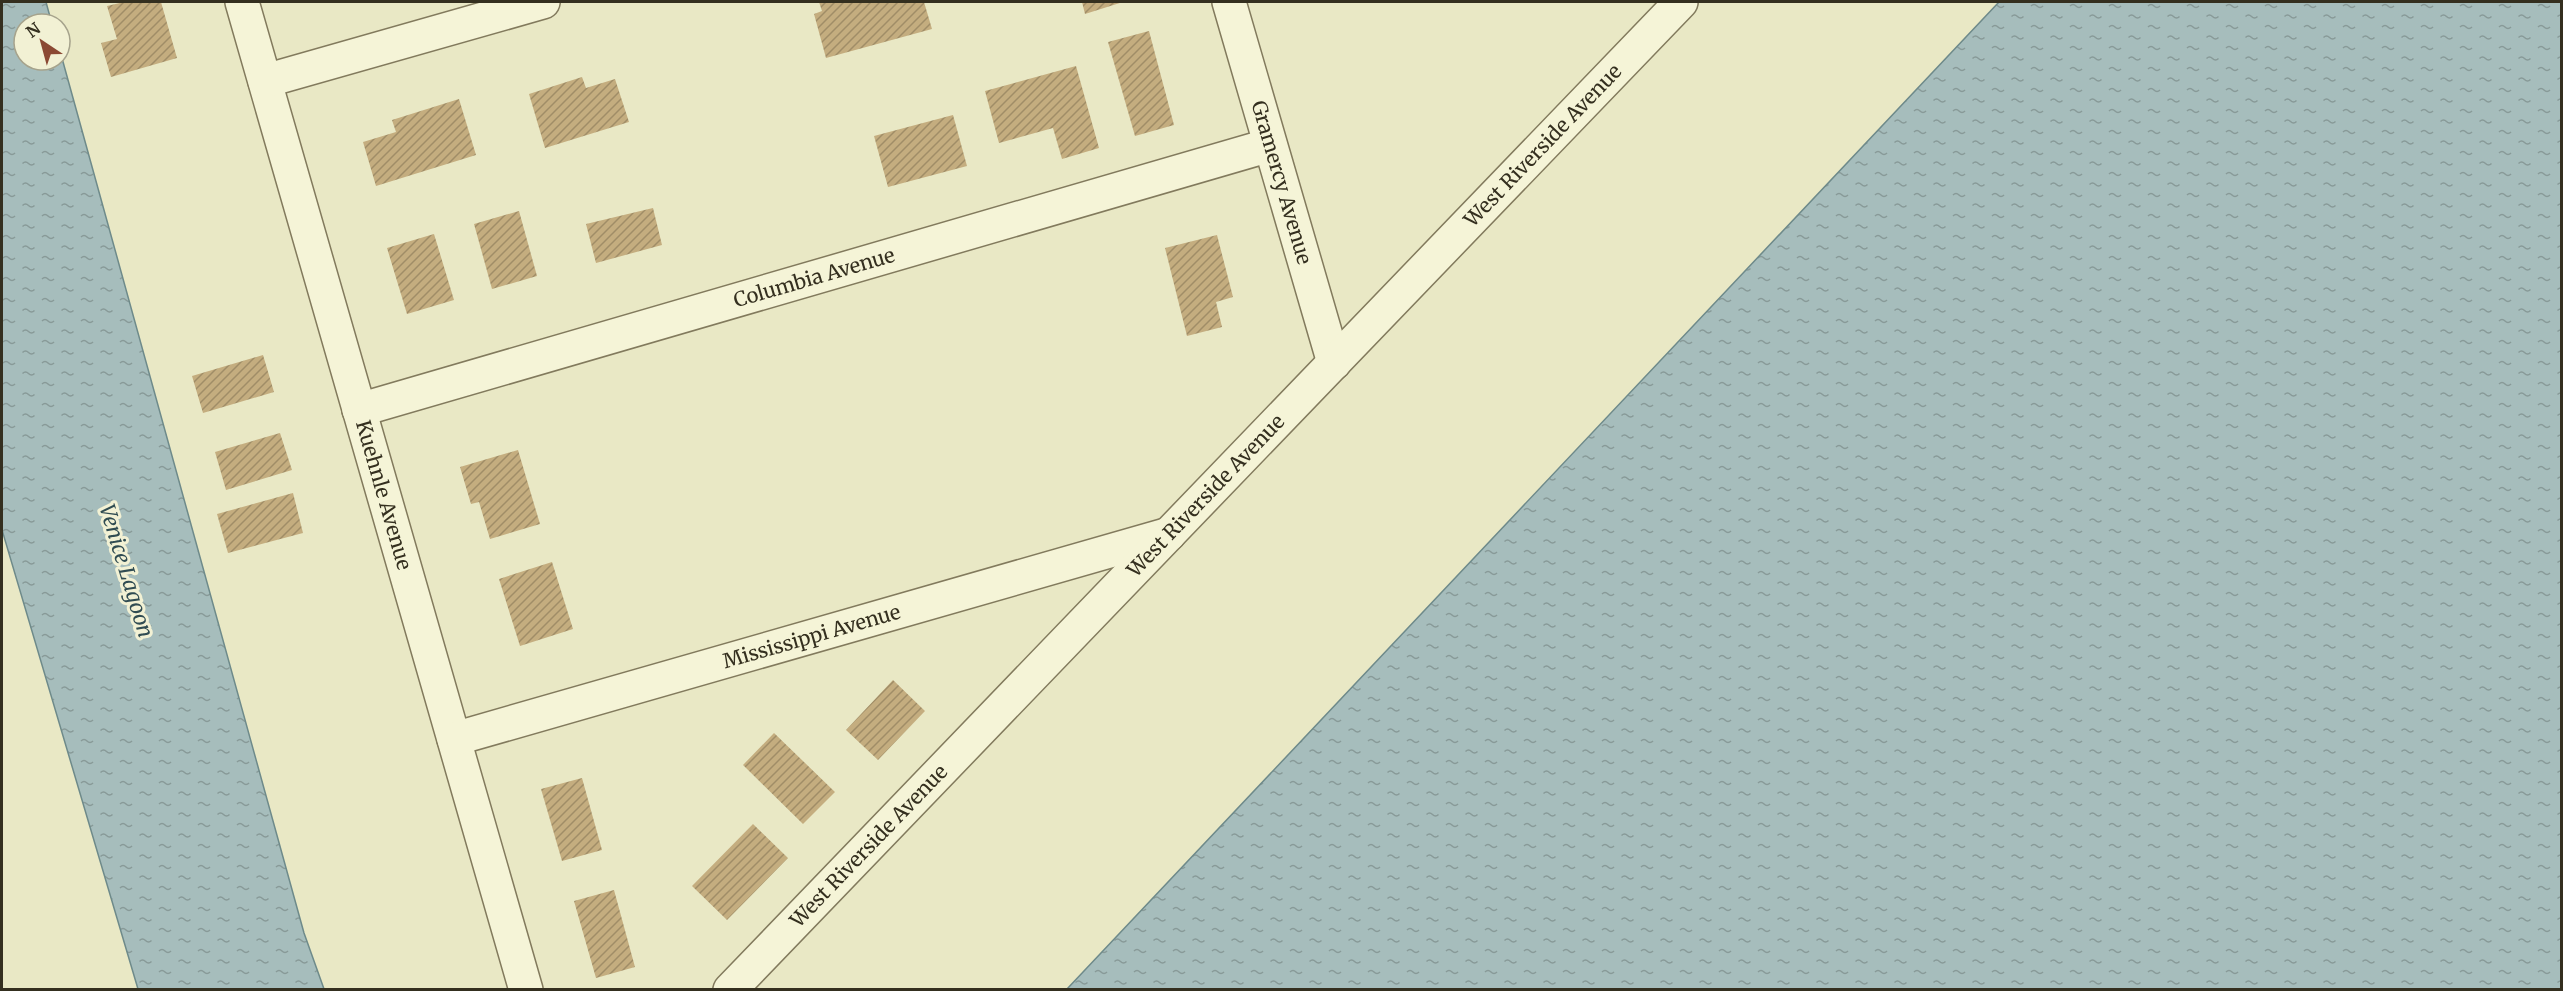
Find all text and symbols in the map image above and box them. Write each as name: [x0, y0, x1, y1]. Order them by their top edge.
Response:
north arrow: [12, 12, 72, 72]
text: N: [22, 18, 44, 42]
street label: West Riverside Avenue: [1458, 59, 1626, 233]
street label: Gramercy Avenue: [1246, 98, 1318, 267]
street label: Columbia Avenue: [731, 242, 897, 312]
street label: West Riverside Avenue: [1121, 409, 1289, 583]
street label: Kuehnle Avenue: [351, 417, 418, 573]
water label: Venice Lagoon: [93, 501, 160, 641]
street label: Mississippi Avenue: [720, 599, 903, 673]
street label: West Riverside Avenue: [784, 759, 952, 933]

